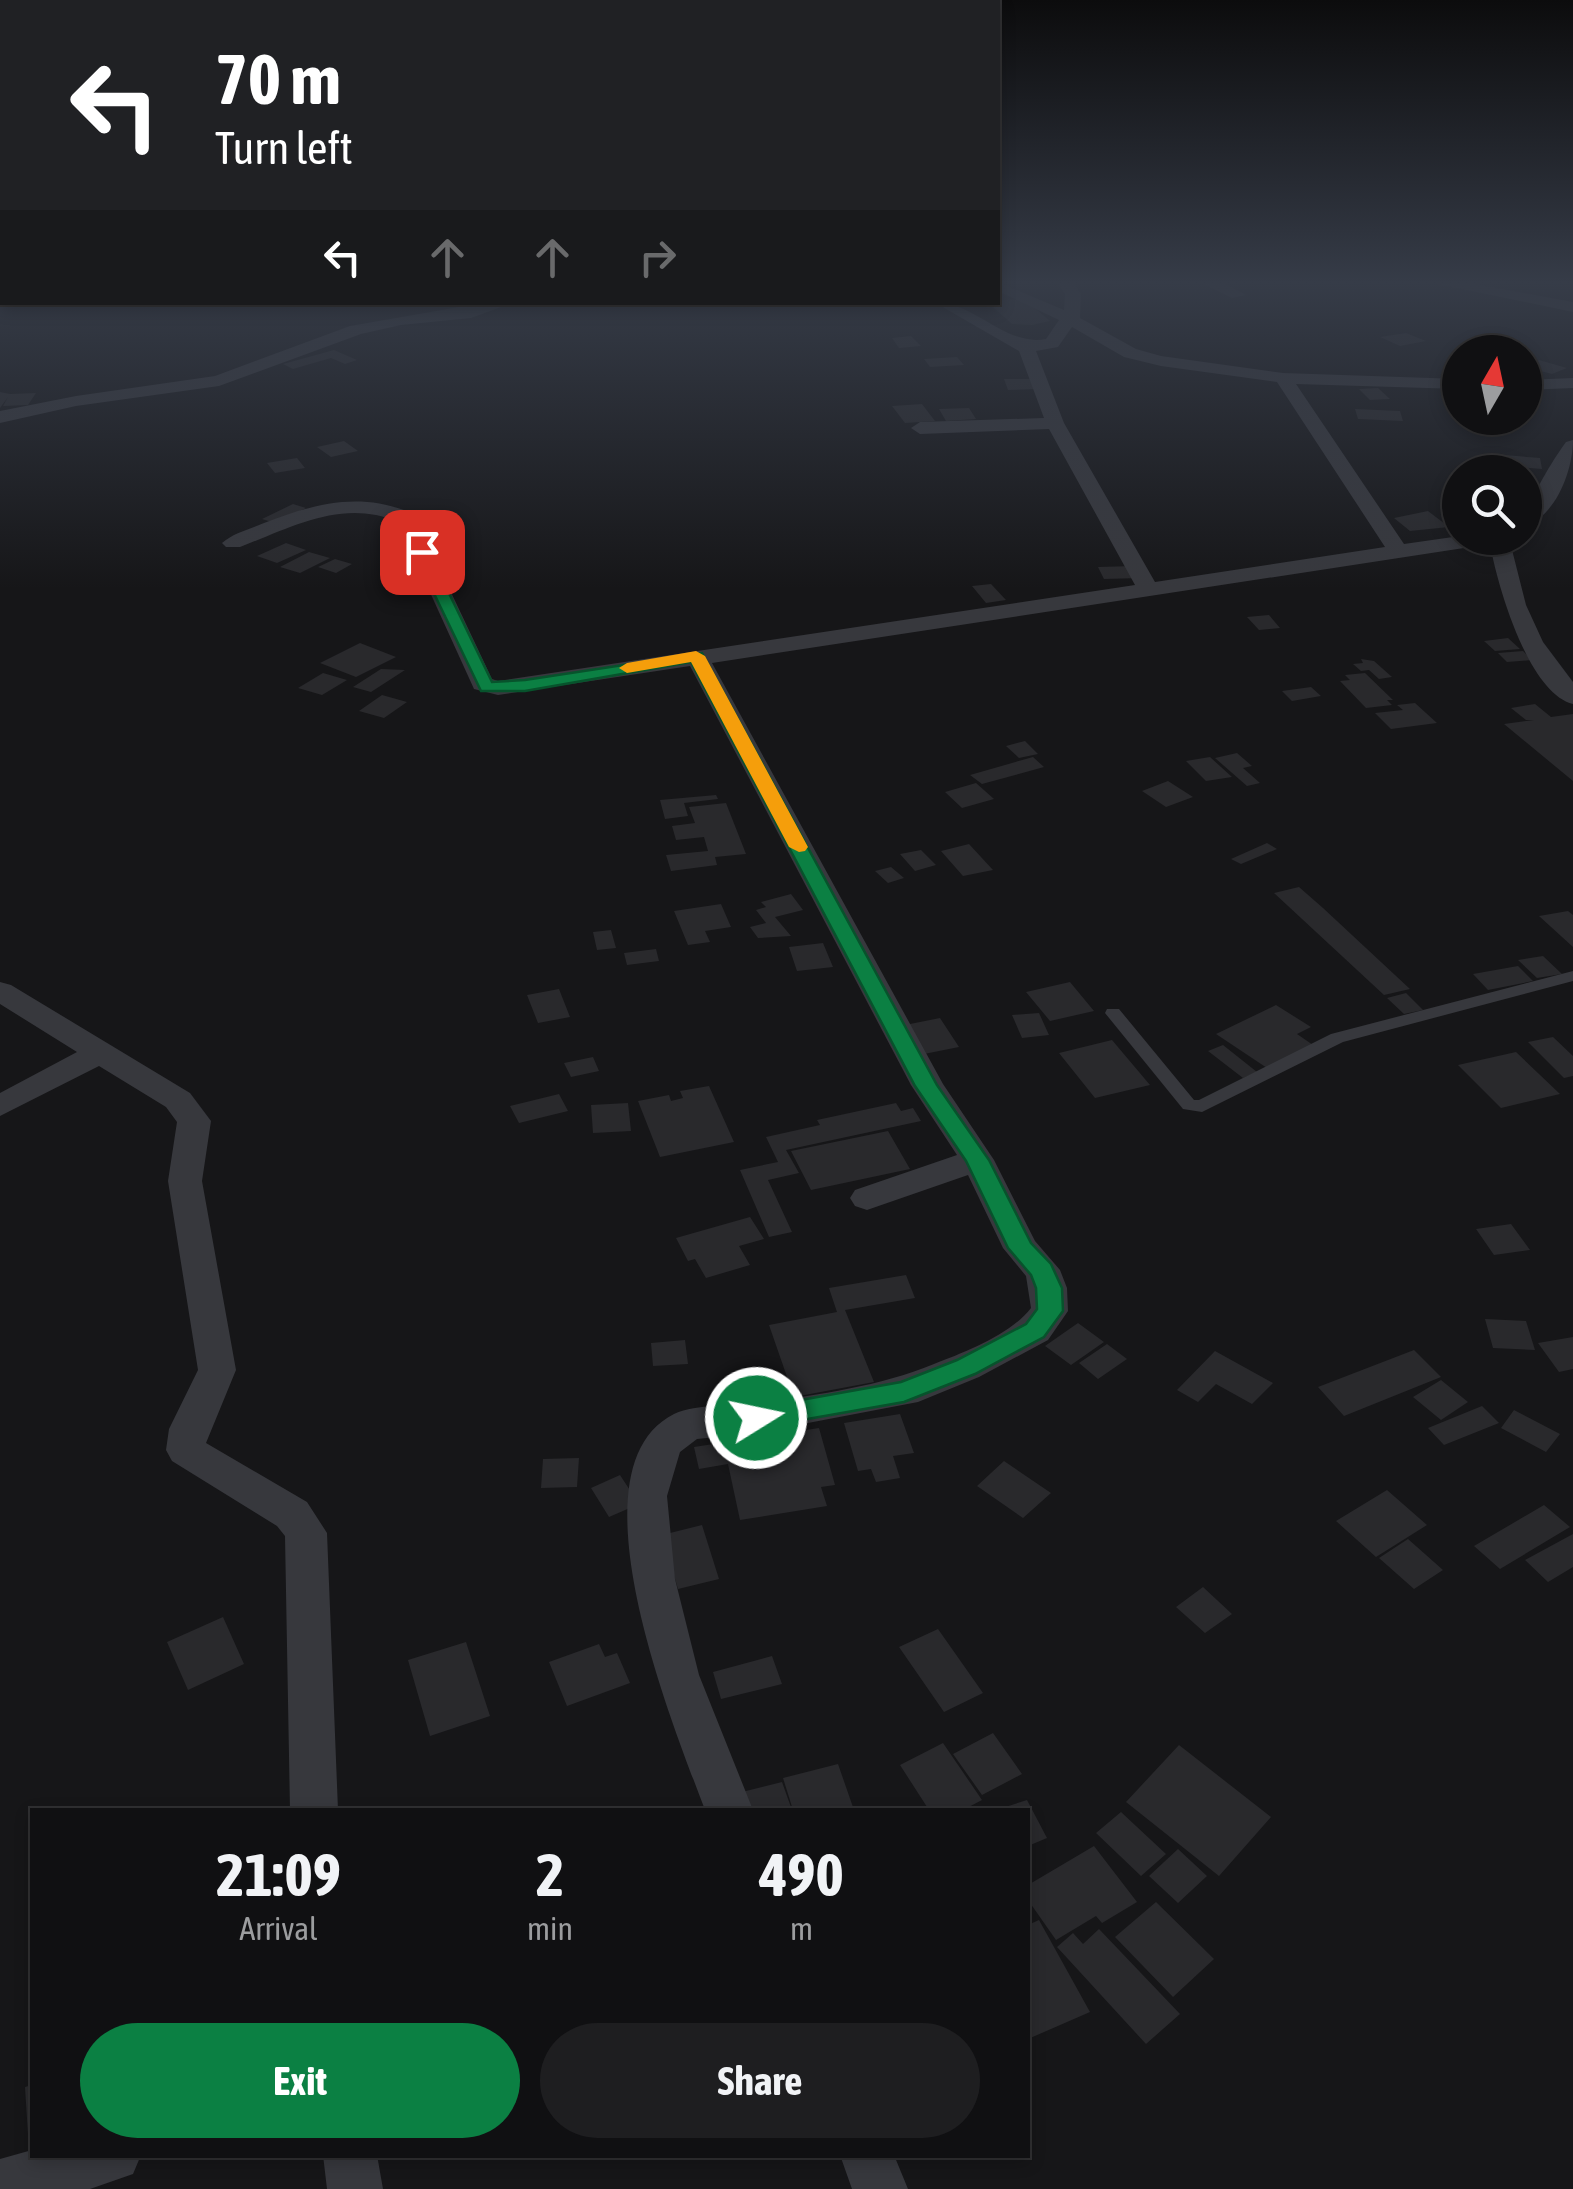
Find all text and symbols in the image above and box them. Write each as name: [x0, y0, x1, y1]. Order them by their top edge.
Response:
text: 70 m: [215, 39, 341, 119]
icon: left: [50, 40, 180, 170]
text: Turn left: [215, 122, 353, 174]
icon: left: [315, 230, 370, 285]
icon: ahead: [420, 230, 475, 285]
icon: ahead: [525, 230, 580, 285]
icon: right: [630, 230, 685, 285]
north arrow: [1442, 335, 1542, 435]
map controls: [1442, 335, 1542, 555]
button: search: [1442, 455, 1542, 555]
pin: [380, 510, 465, 595]
icon: arrive: [395, 525, 450, 580]
position arrow: [704, 1366, 808, 1470]
text: 21:09: [216, 1840, 341, 1909]
text: 2: [536, 1840, 564, 1909]
text: 490: [759, 1840, 844, 1909]
text: Arrival: [239, 1910, 318, 1947]
text: min: [527, 1910, 573, 1947]
text: m: [790, 1910, 813, 1947]
button: Exit: [80, 2023, 520, 2138]
button: Share: [540, 2023, 980, 2138]

